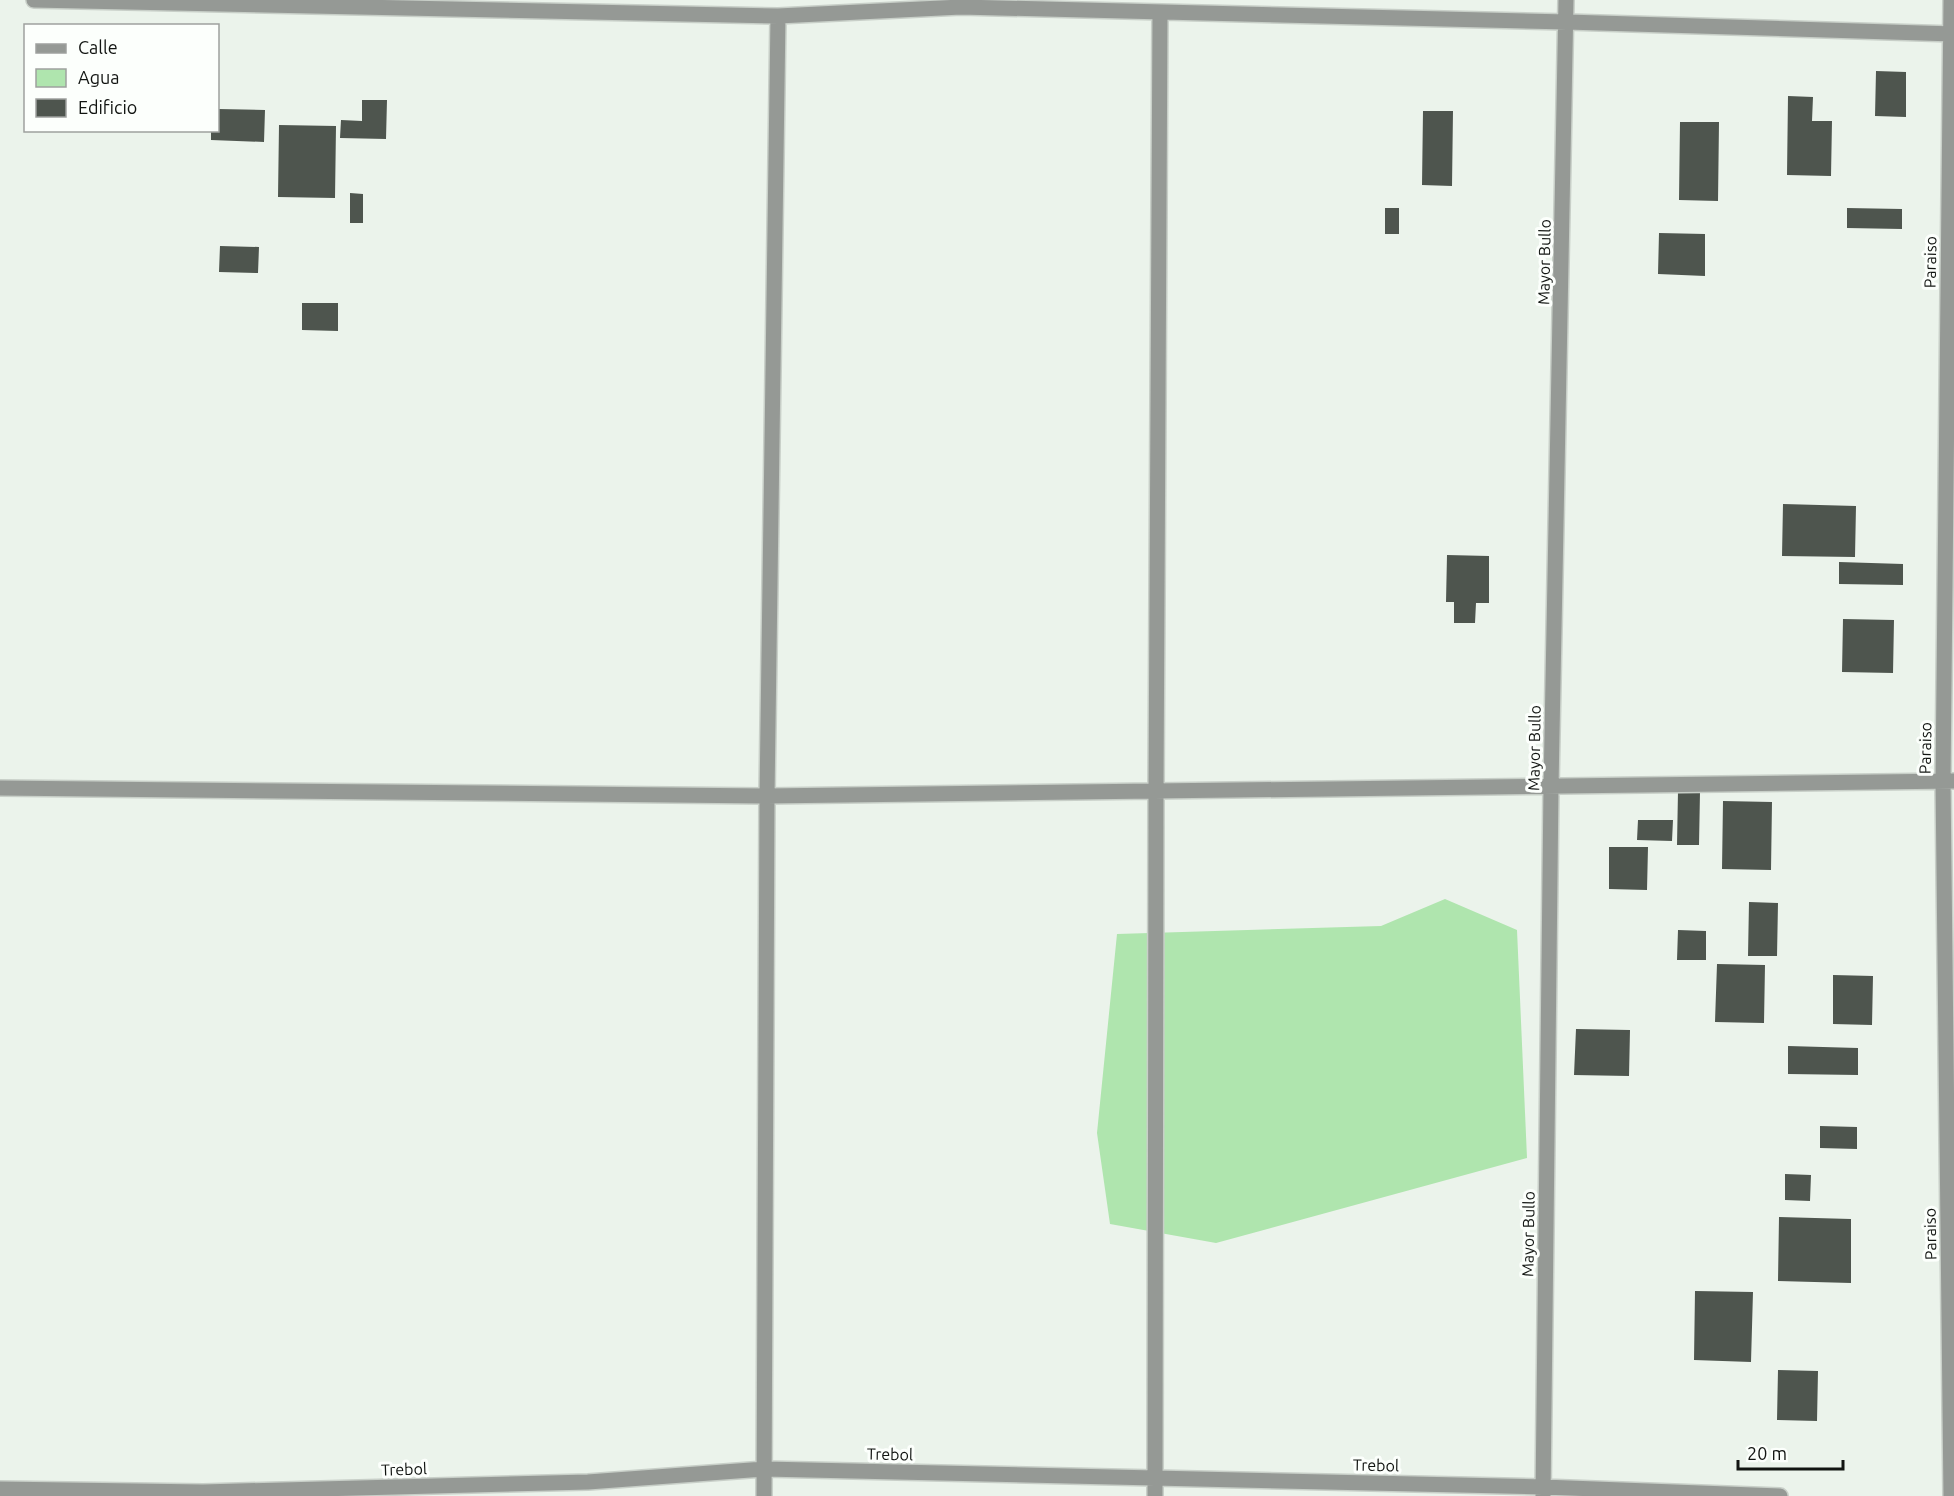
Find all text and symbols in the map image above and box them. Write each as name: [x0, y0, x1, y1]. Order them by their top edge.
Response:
legend: [24, 24, 219, 132]
text: Calle: [78, 37, 118, 57]
text: Agua: [78, 67, 120, 87]
text: Edificio: [78, 97, 137, 117]
street label: Mayor Bullo: [1534, 219, 1554, 305]
street label: Paraiso: [1921, 236, 1939, 288]
street label: Mayor Bullo: [1524, 705, 1544, 791]
street label: Paraiso: [1916, 722, 1934, 774]
street label: Mayor Bullo: [1518, 1191, 1538, 1277]
street label: Paraiso: [1921, 1208, 1939, 1260]
scale bar: [1738, 1433, 1843, 1471]
text: 20 m: [1747, 1443, 1787, 1463]
street label: Trebol: [867, 1445, 913, 1463]
street label: Trebol: [1353, 1456, 1399, 1474]
street label: Trebol: [381, 1459, 427, 1479]

